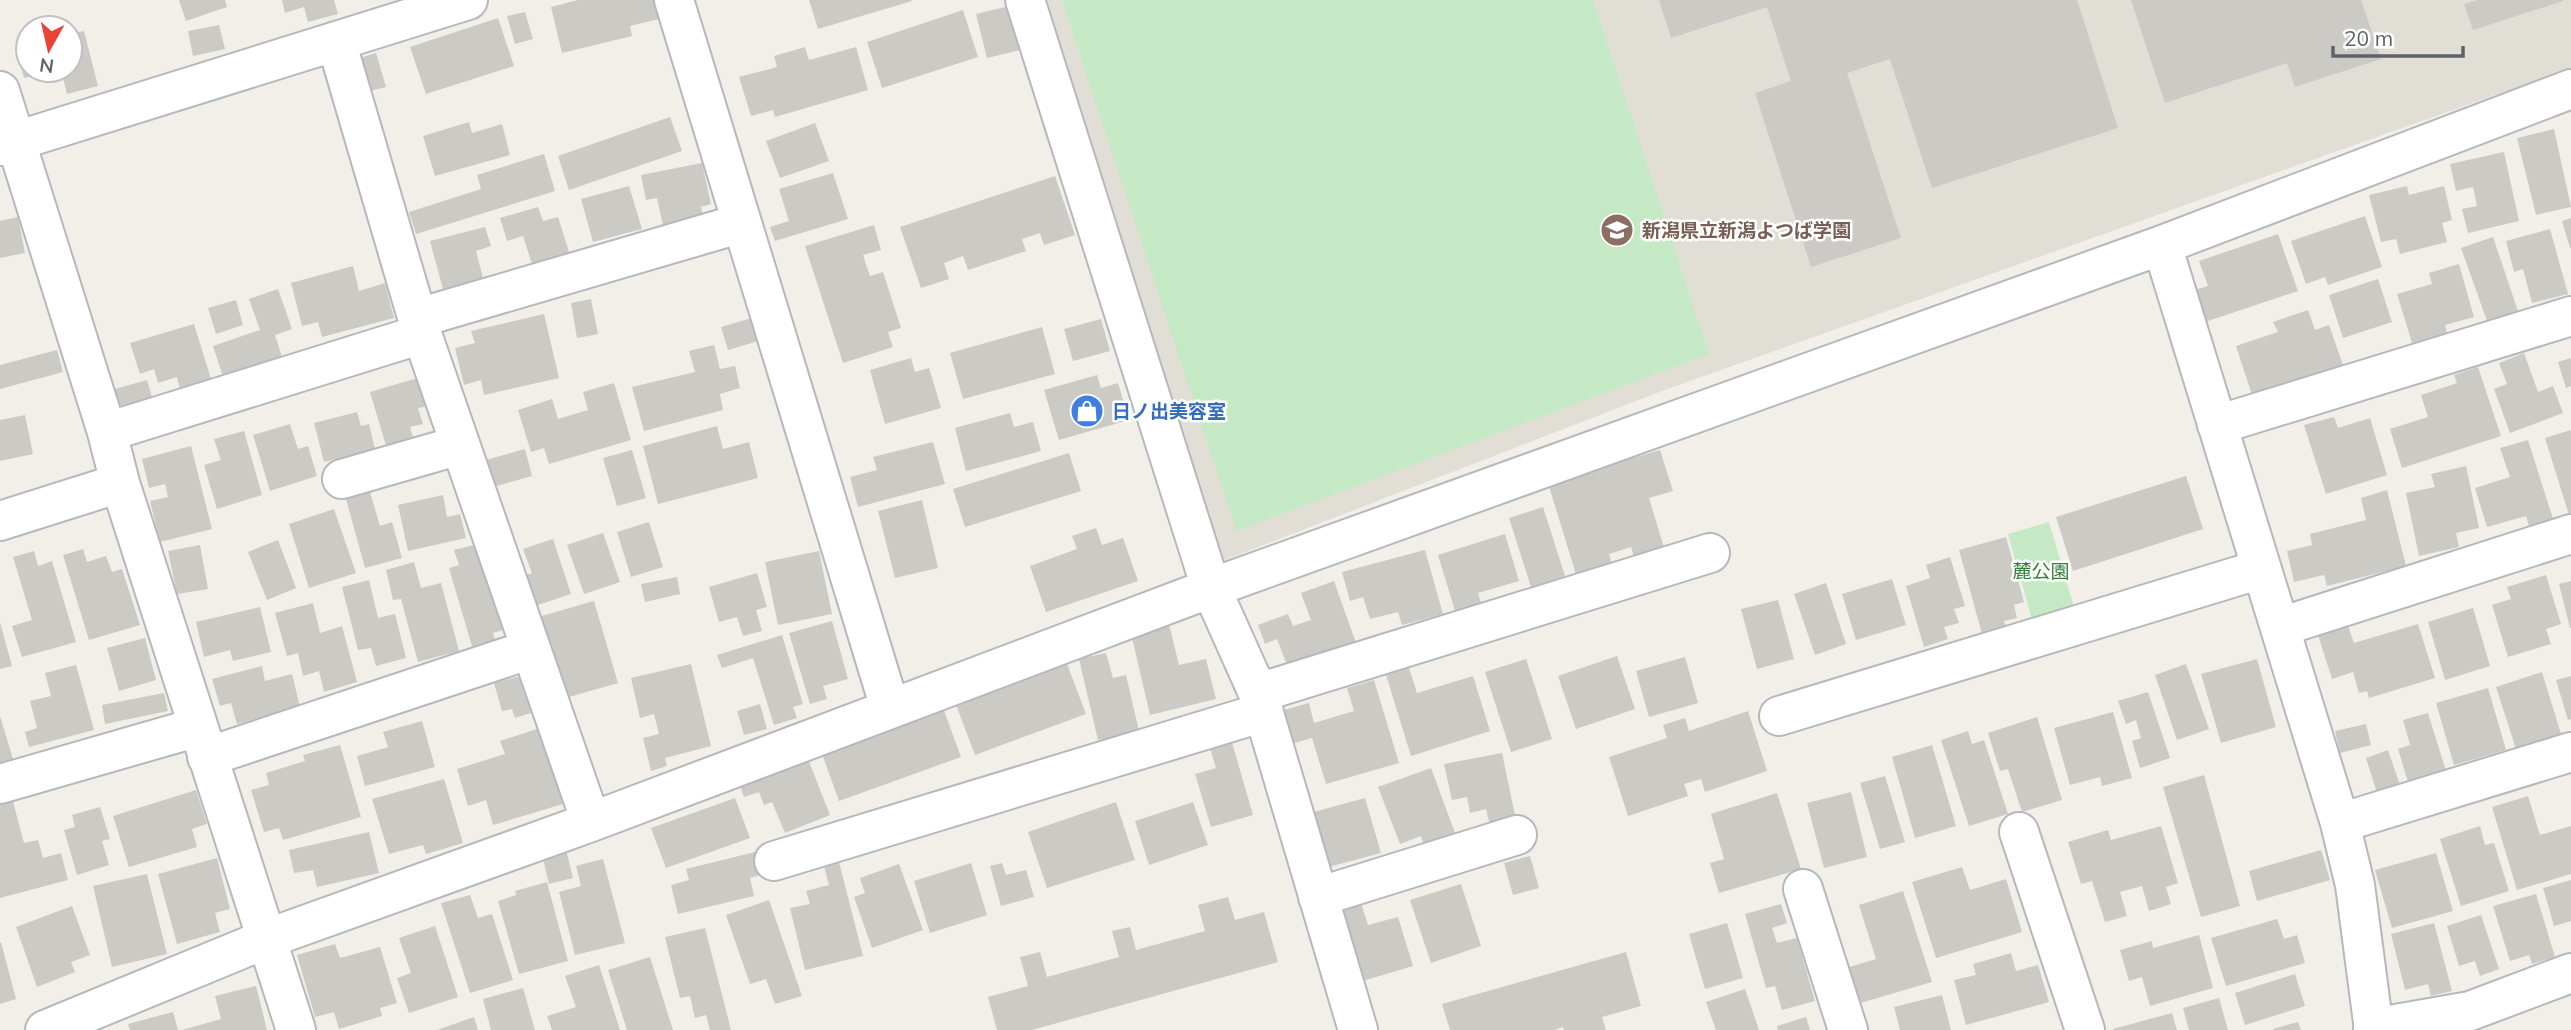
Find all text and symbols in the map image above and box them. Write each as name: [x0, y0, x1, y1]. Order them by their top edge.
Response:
north arrow: [14, 14, 84, 84]
scale bar: [2333, 14, 2462, 58]
text: 20 m: [2344, 25, 2393, 51]
text: N: [38, 53, 55, 79]
school or university icon: 新潟県立新潟よつば学園: [1598, 211, 1636, 249]
place label: 新潟県立新潟よつば学園: [1642, 218, 1851, 242]
shop icon: 日ノ出美容室: [1068, 392, 1106, 430]
place label: 日ノ出美容室: [1112, 399, 1226, 423]
park label: 麓公園: [2012, 559, 2070, 583]

